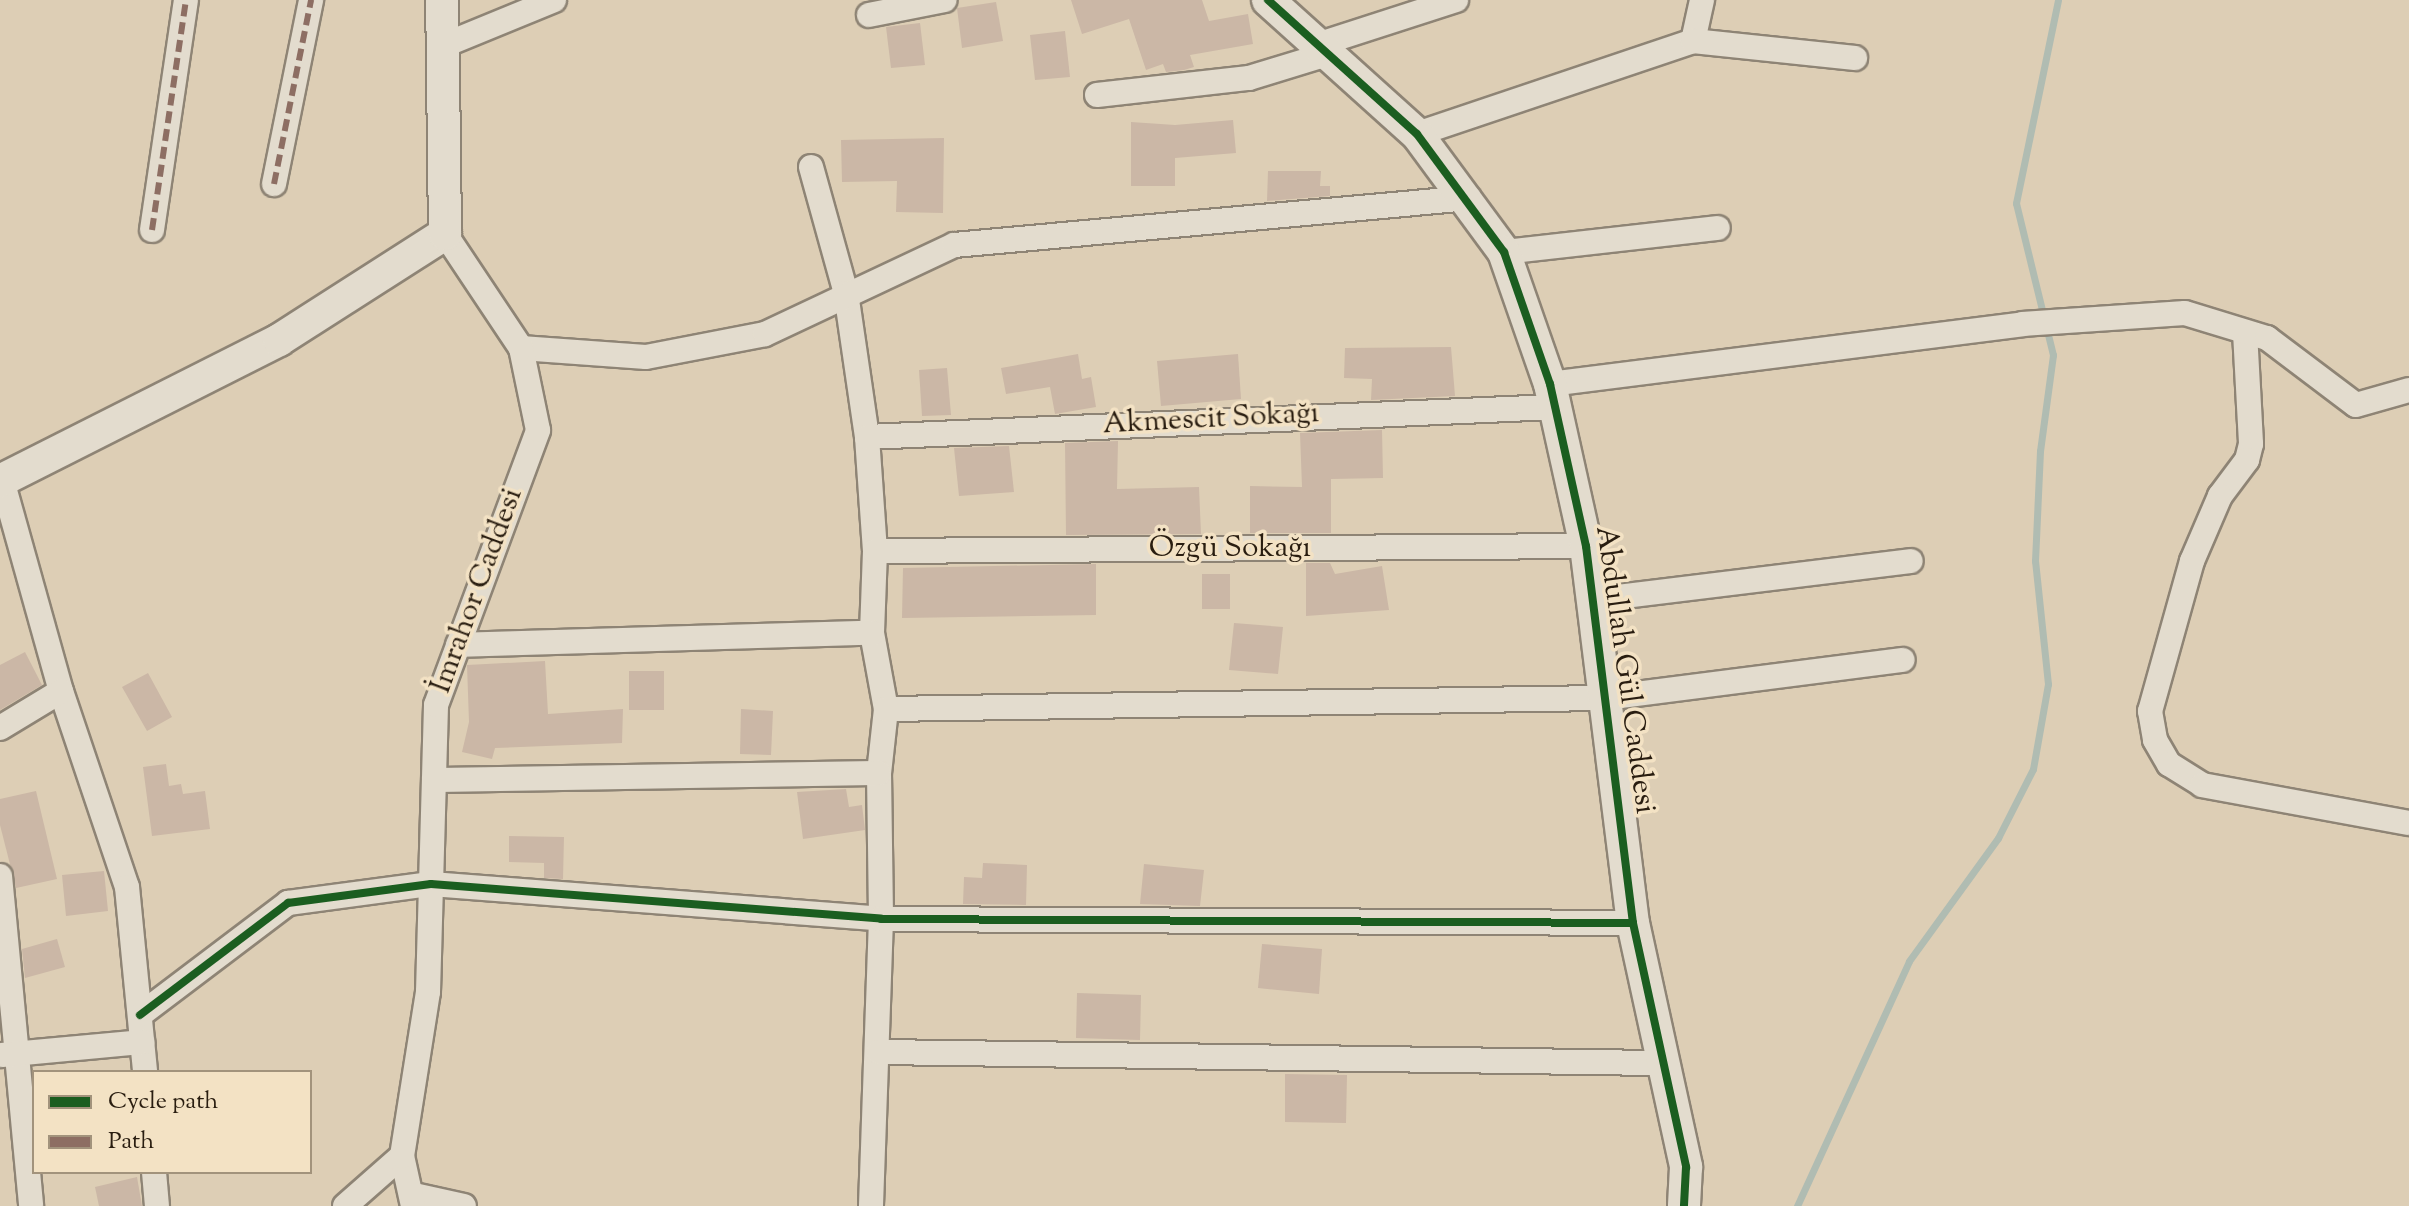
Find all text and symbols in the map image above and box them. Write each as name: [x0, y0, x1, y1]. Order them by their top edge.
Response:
street label: Akmescit Sokağı: [1102, 396, 1320, 444]
street label: İmrahor Caddesi: [424, 484, 532, 698]
street label: Abdullah Gül Caddesi: [1586, 524, 1662, 816]
street label: Özgü Sokağı: [1149, 531, 1311, 567]
legend: [32, 1070, 312, 1174]
text: Cycle path: [108, 1085, 218, 1119]
text: Path: [108, 1125, 154, 1159]

